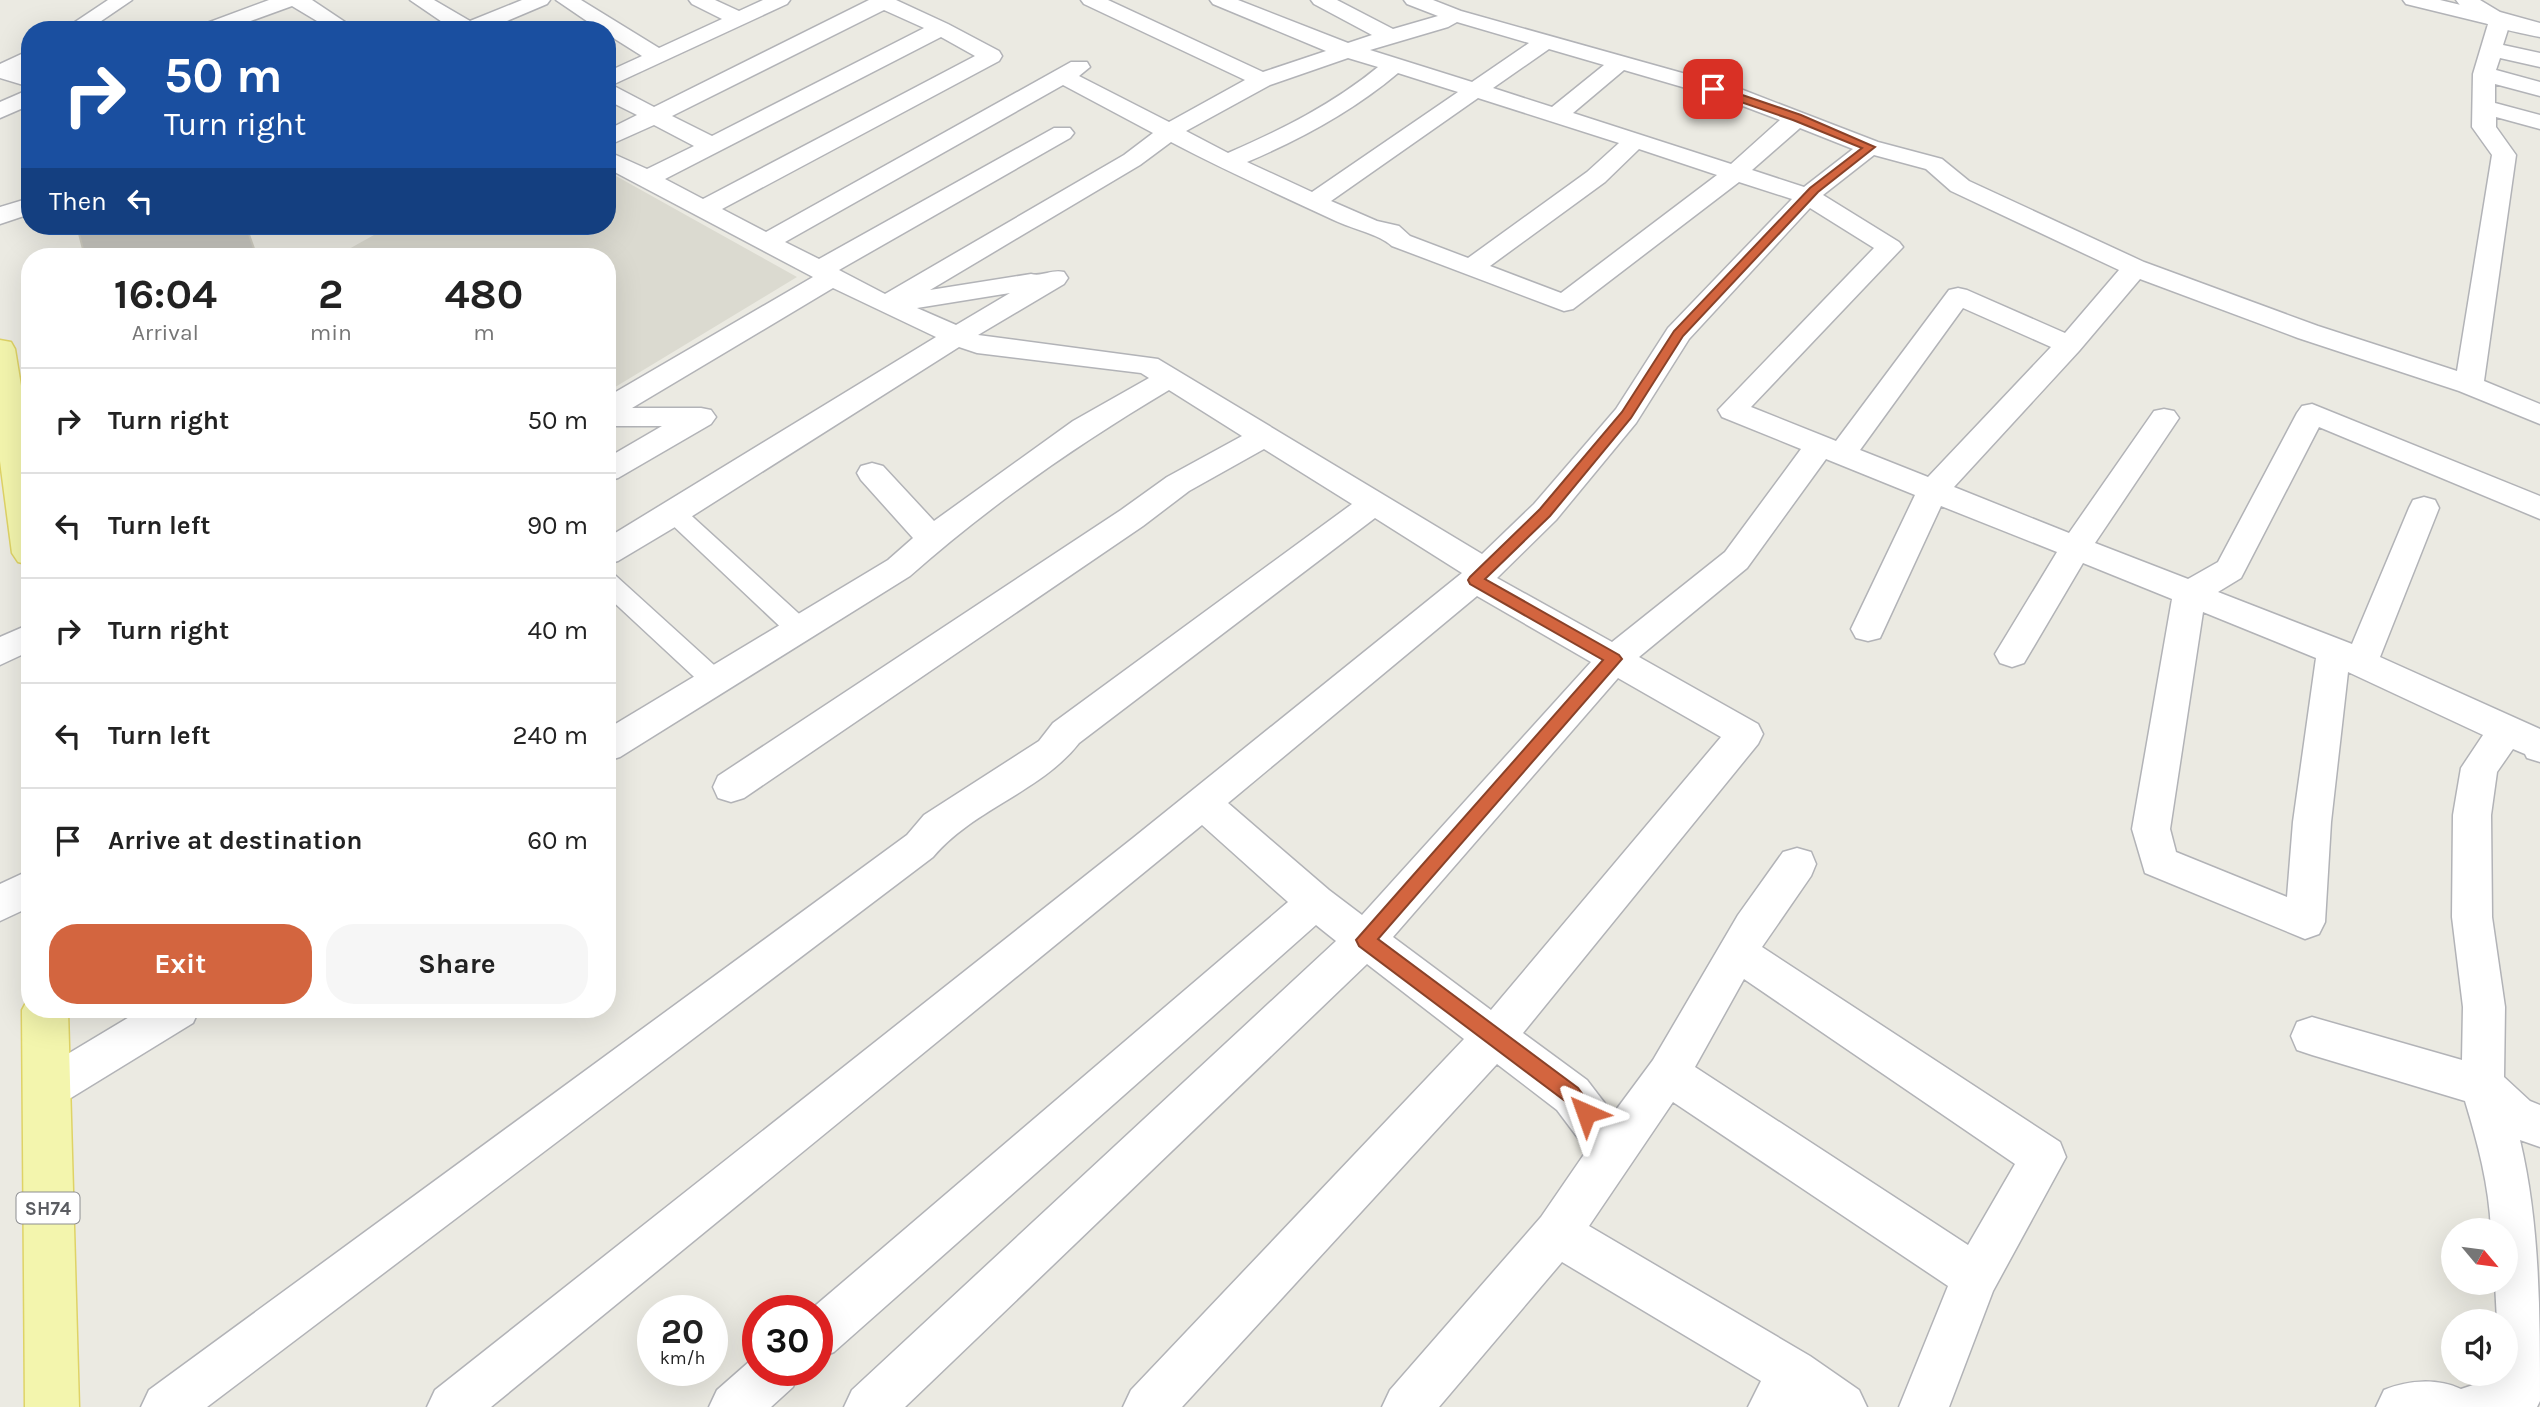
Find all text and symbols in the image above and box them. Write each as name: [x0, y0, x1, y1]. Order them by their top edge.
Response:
text: 50 m: [164, 47, 282, 104]
icon: right: [49, 49, 140, 140]
pin: [1683, 59, 1743, 119]
icon: arrive: [1694, 70, 1732, 108]
text: Turn right: [164, 106, 306, 143]
icon: left: [121, 182, 159, 220]
text: Then: [49, 186, 107, 217]
text: 16:04: [114, 269, 217, 319]
text: 2: [318, 269, 344, 319]
text: 480: [445, 269, 523, 319]
text: Arrival: [132, 319, 199, 346]
text: min: [310, 319, 352, 346]
text: m: [473, 319, 495, 346]
icon: right: [49, 402, 87, 440]
text: Turn right: [108, 405, 229, 436]
text: 50 m: [527, 405, 588, 436]
icon: left: [49, 507, 87, 545]
text: Turn left: [108, 510, 210, 541]
text: 90 m: [527, 510, 588, 541]
icon: right: [49, 612, 87, 650]
text: Turn right: [108, 615, 229, 646]
text: 40 m: [528, 615, 588, 646]
icon: left: [49, 717, 87, 755]
text: Turn left: [108, 720, 210, 751]
text: 240 m: [512, 720, 588, 751]
icon: arrive: [49, 822, 87, 860]
text: Arrive at destination: [108, 825, 362, 856]
text: 60 m: [527, 825, 588, 856]
button: Exit: [49, 924, 312, 1004]
button: Share: [326, 924, 588, 1004]
position arrow: [1549, 1076, 1623, 1150]
road number: SH74: [16, 1192, 80, 1224]
north arrow: [2441, 1218, 2518, 1295]
map controls: [2441, 1218, 2518, 1386]
speed limit sign: 30: [742, 1295, 833, 1386]
button: sound: [2441, 1309, 2518, 1386]
text: 20: [661, 1311, 704, 1352]
text: km/h: [660, 1347, 705, 1369]

